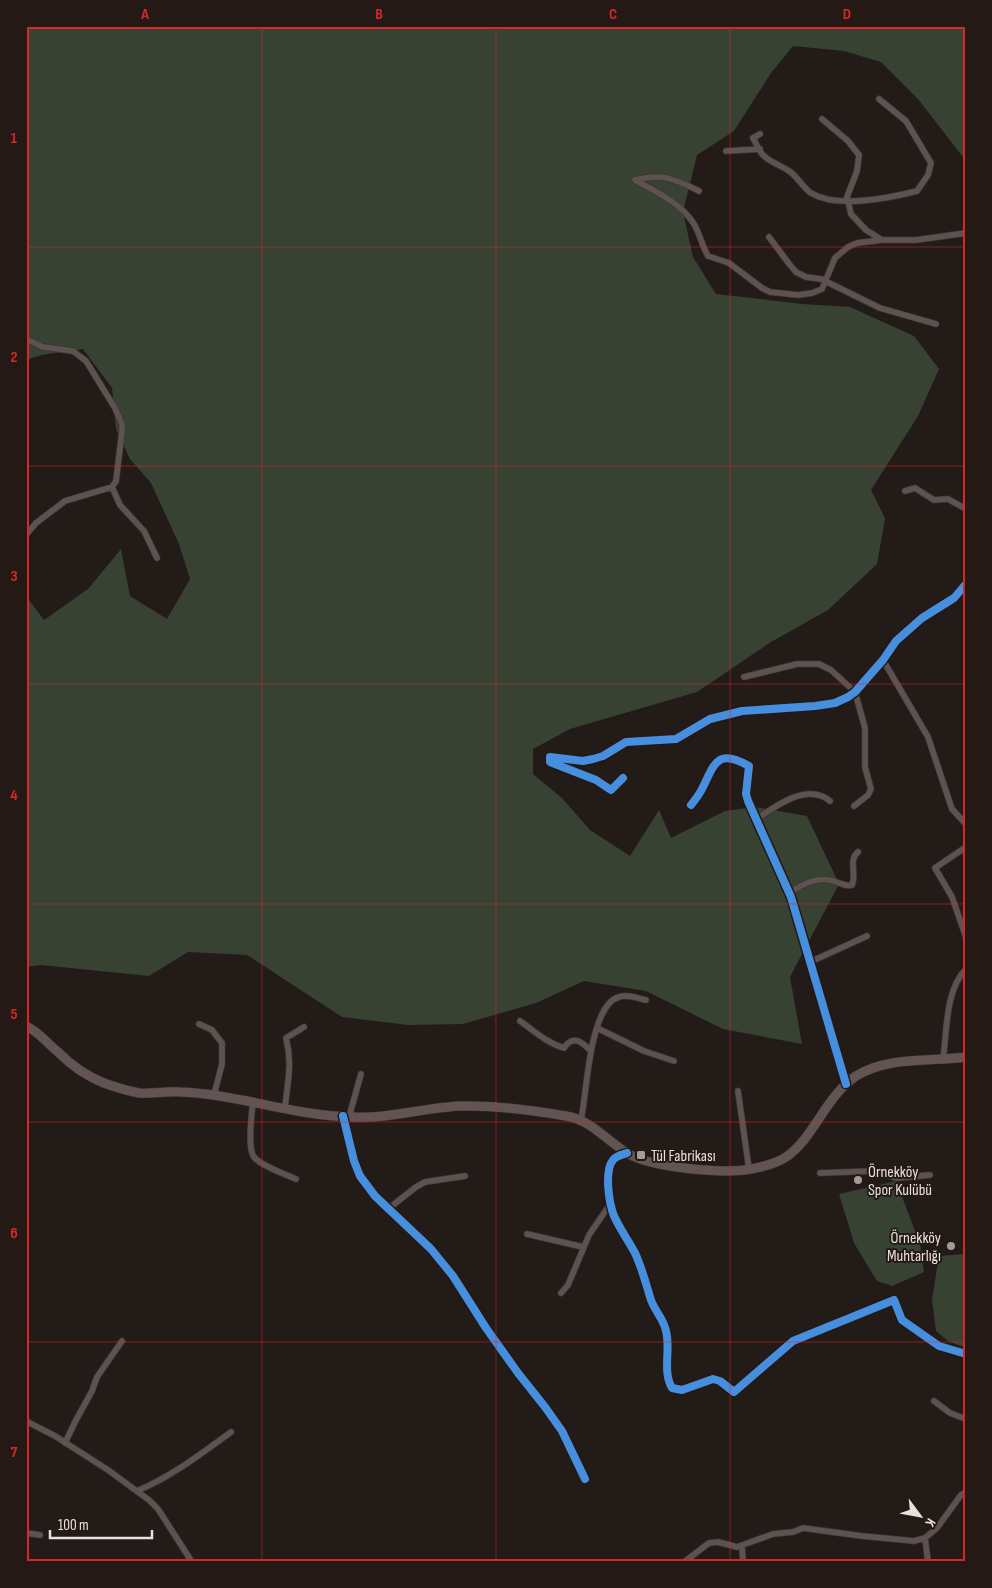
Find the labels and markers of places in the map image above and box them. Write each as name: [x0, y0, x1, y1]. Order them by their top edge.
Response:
place label: Tül Fabrikası: [651, 1147, 716, 1166]
marker: Tül Fabrikası: [635, 1149, 647, 1161]
place label: Örnekköy Spor Kulübü: [868, 1163, 932, 1200]
marker: Örnekköy Spor Kulübü: [852, 1174, 864, 1186]
place label: Örnekköy Muhtarlığı: [887, 1229, 941, 1266]
marker: Örnekköy Muhtarlığı: [945, 1240, 957, 1252]

